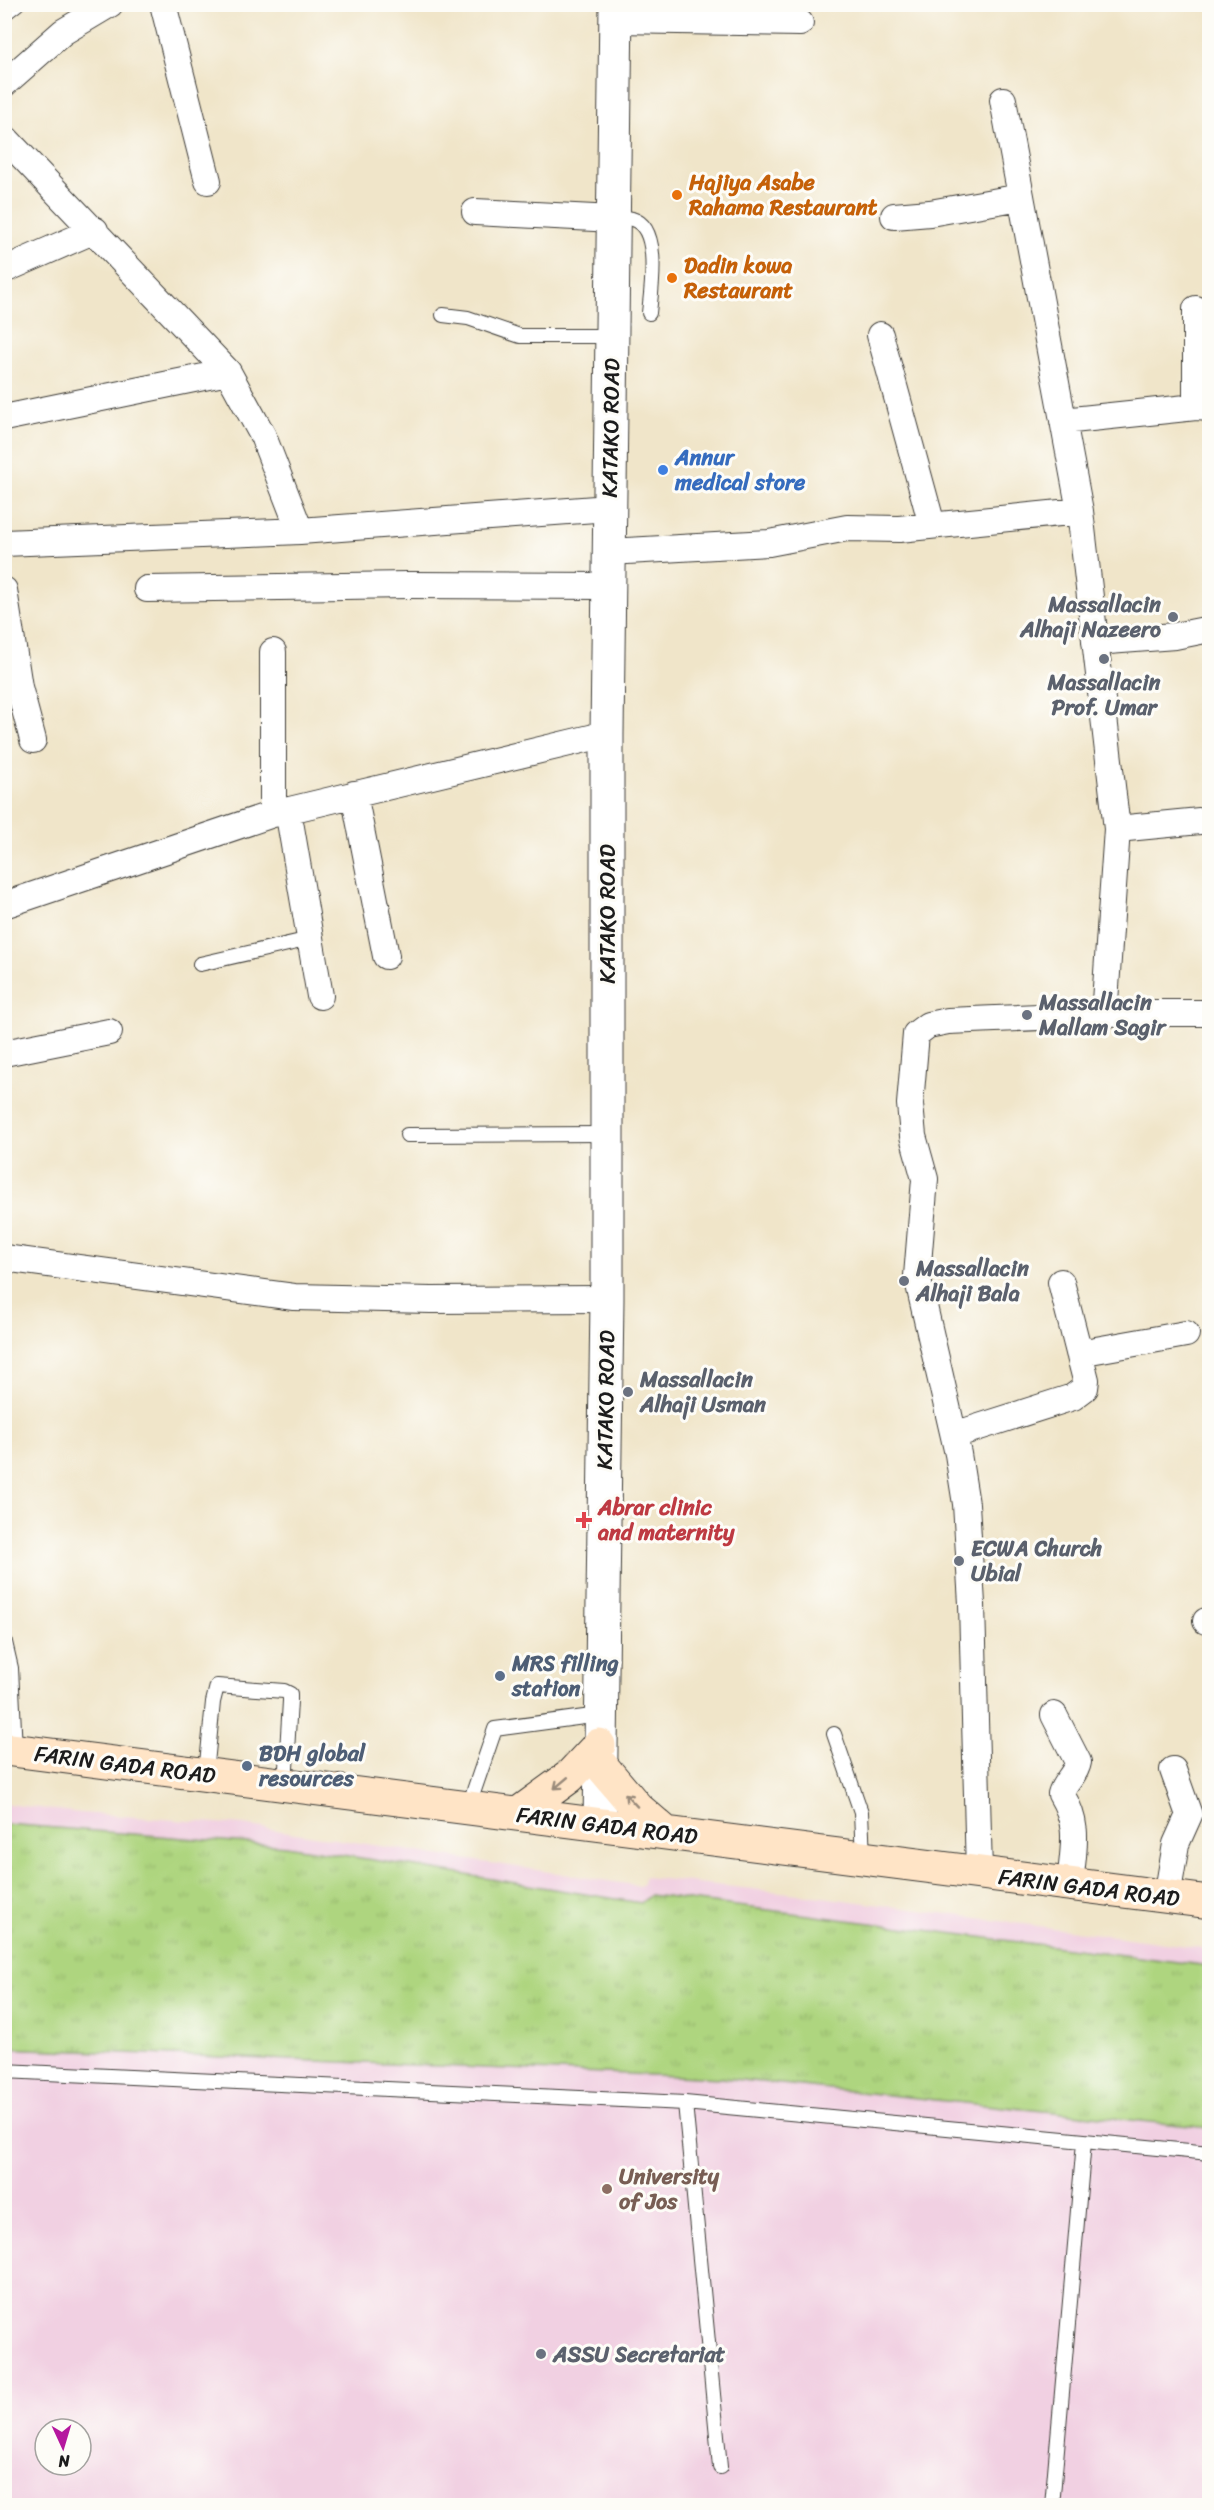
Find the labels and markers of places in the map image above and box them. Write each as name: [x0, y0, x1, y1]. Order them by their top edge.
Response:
place label: Hajiya Asabe Rahama Restaurant: [688, 163, 878, 227]
marker: Hajiya Asabe Rahama Restaurant: [670, 188, 684, 202]
place label: Dadin kowa Restaurant: [683, 246, 793, 310]
marker: Dadin kowa Restaurant: [665, 271, 679, 285]
place label: Annur medical store: [674, 438, 806, 502]
marker: Annur medical store: [656, 463, 670, 477]
place label: Massallacin Alhaji Nazeero: [1019, 585, 1161, 649]
marker: Massallacin Alhaji Nazeero: [1166, 610, 1180, 624]
marker: Massallacin Prof. Umar: [1097, 652, 1111, 666]
place label: Massallacin Prof. Umar: [1047, 663, 1160, 727]
place label: Massallacin Mallam Sagir: [1038, 983, 1167, 1047]
marker: Massallacin Mallam Sagir: [1020, 1008, 1034, 1022]
place label: Massallacin Alhaji Bala: [915, 1249, 1029, 1313]
marker: Massallacin Alhaji Bala: [897, 1274, 911, 1288]
place label: Massallacin Alhaji Usman: [639, 1360, 766, 1424]
marker: Massallacin Alhaji Usman: [621, 1385, 635, 1399]
place label: Abrar clinic and maternity: [597, 1488, 735, 1552]
marker: Abrar clinic and maternity: [575, 1511, 593, 1529]
place label: ECWA Church Ubial: [971, 1529, 1103, 1593]
marker: ECWA Church Ubial: [952, 1554, 966, 1568]
place label: MRS filling station: [511, 1644, 619, 1708]
marker: MRS filling station: [493, 1669, 507, 1683]
place label: BDH global resources: [258, 1734, 367, 1798]
marker: BDH global resources: [240, 1759, 254, 1773]
place label: University of Jos: [619, 2157, 720, 2221]
marker: University of Jos: [600, 2182, 614, 2196]
place label: ASSU Secretariat: [552, 2335, 726, 2374]
marker: ASSU Secretariat: [534, 2347, 548, 2361]

